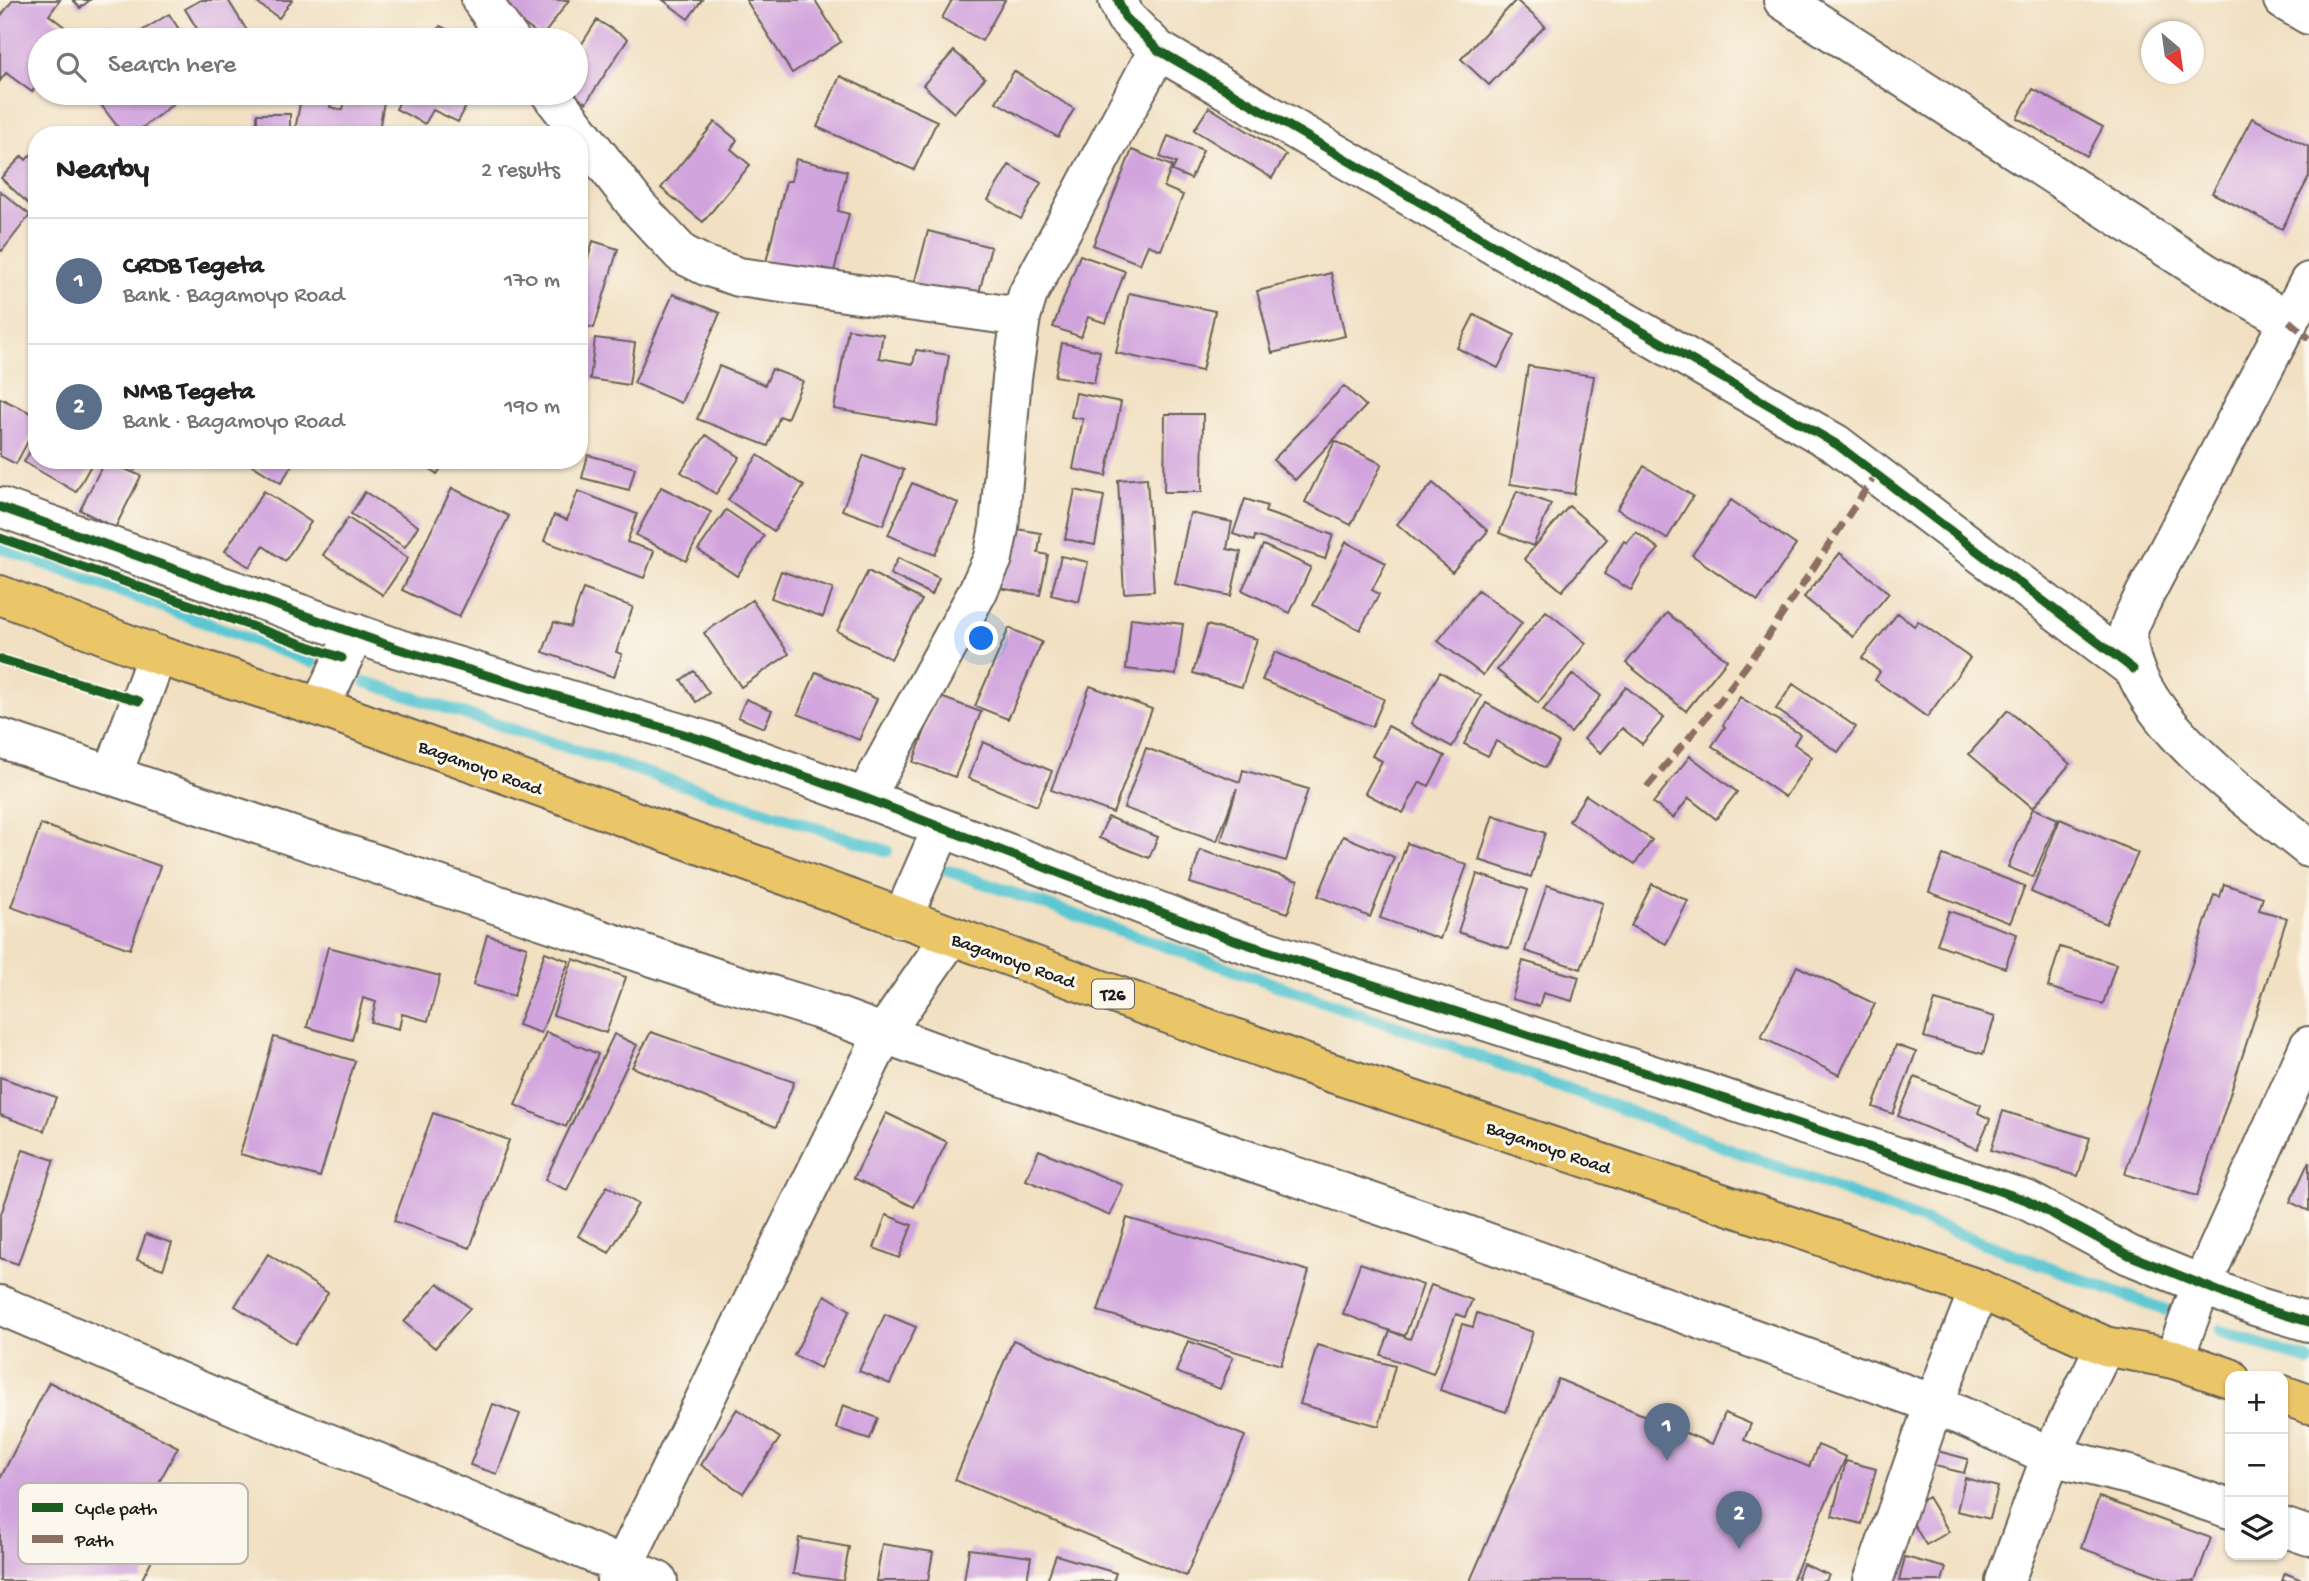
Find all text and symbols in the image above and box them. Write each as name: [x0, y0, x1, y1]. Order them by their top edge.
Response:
north arrow: [2141, 21, 2204, 84]
search box: [28, 28, 588, 105]
icon: search: [52, 48, 90, 86]
text: Search here: [108, 51, 236, 82]
text: Nearby: [56, 154, 149, 189]
text: 2 results: [481, 158, 560, 185]
text: CRDB Tegeta: [123, 252, 264, 283]
text: 1: [74, 268, 84, 295]
text: 170 m: [504, 268, 560, 295]
text: Bank · Bagamoyo Road: [123, 283, 344, 310]
text: NMB Tegeta: [123, 378, 254, 409]
text: 2: [73, 394, 85, 421]
text: 190 m: [504, 394, 560, 421]
text: Bank · Bagamoyo Road: [123, 409, 344, 436]
your location: [964, 621, 998, 655]
street label: Bagamoyo Road: [414, 736, 547, 803]
street label: Bagamoyo Road: [947, 929, 1080, 996]
road number: T26: [1092, 979, 1134, 1009]
street label: Bagamoyo Road: [1482, 1117, 1615, 1182]
map controls: [2225, 1371, 2288, 1560]
button: +: [2225, 1371, 2288, 1434]
pin: 1: [1644, 1403, 1690, 1461]
button: −: [2225, 1434, 2288, 1497]
legend: [18, 1483, 248, 1564]
pin: 2: [1716, 1491, 1762, 1549]
button: layers: [2225, 1497, 2288, 1560]
text: Cycle path: [75, 1499, 157, 1522]
text: Path: [74, 1531, 114, 1554]

